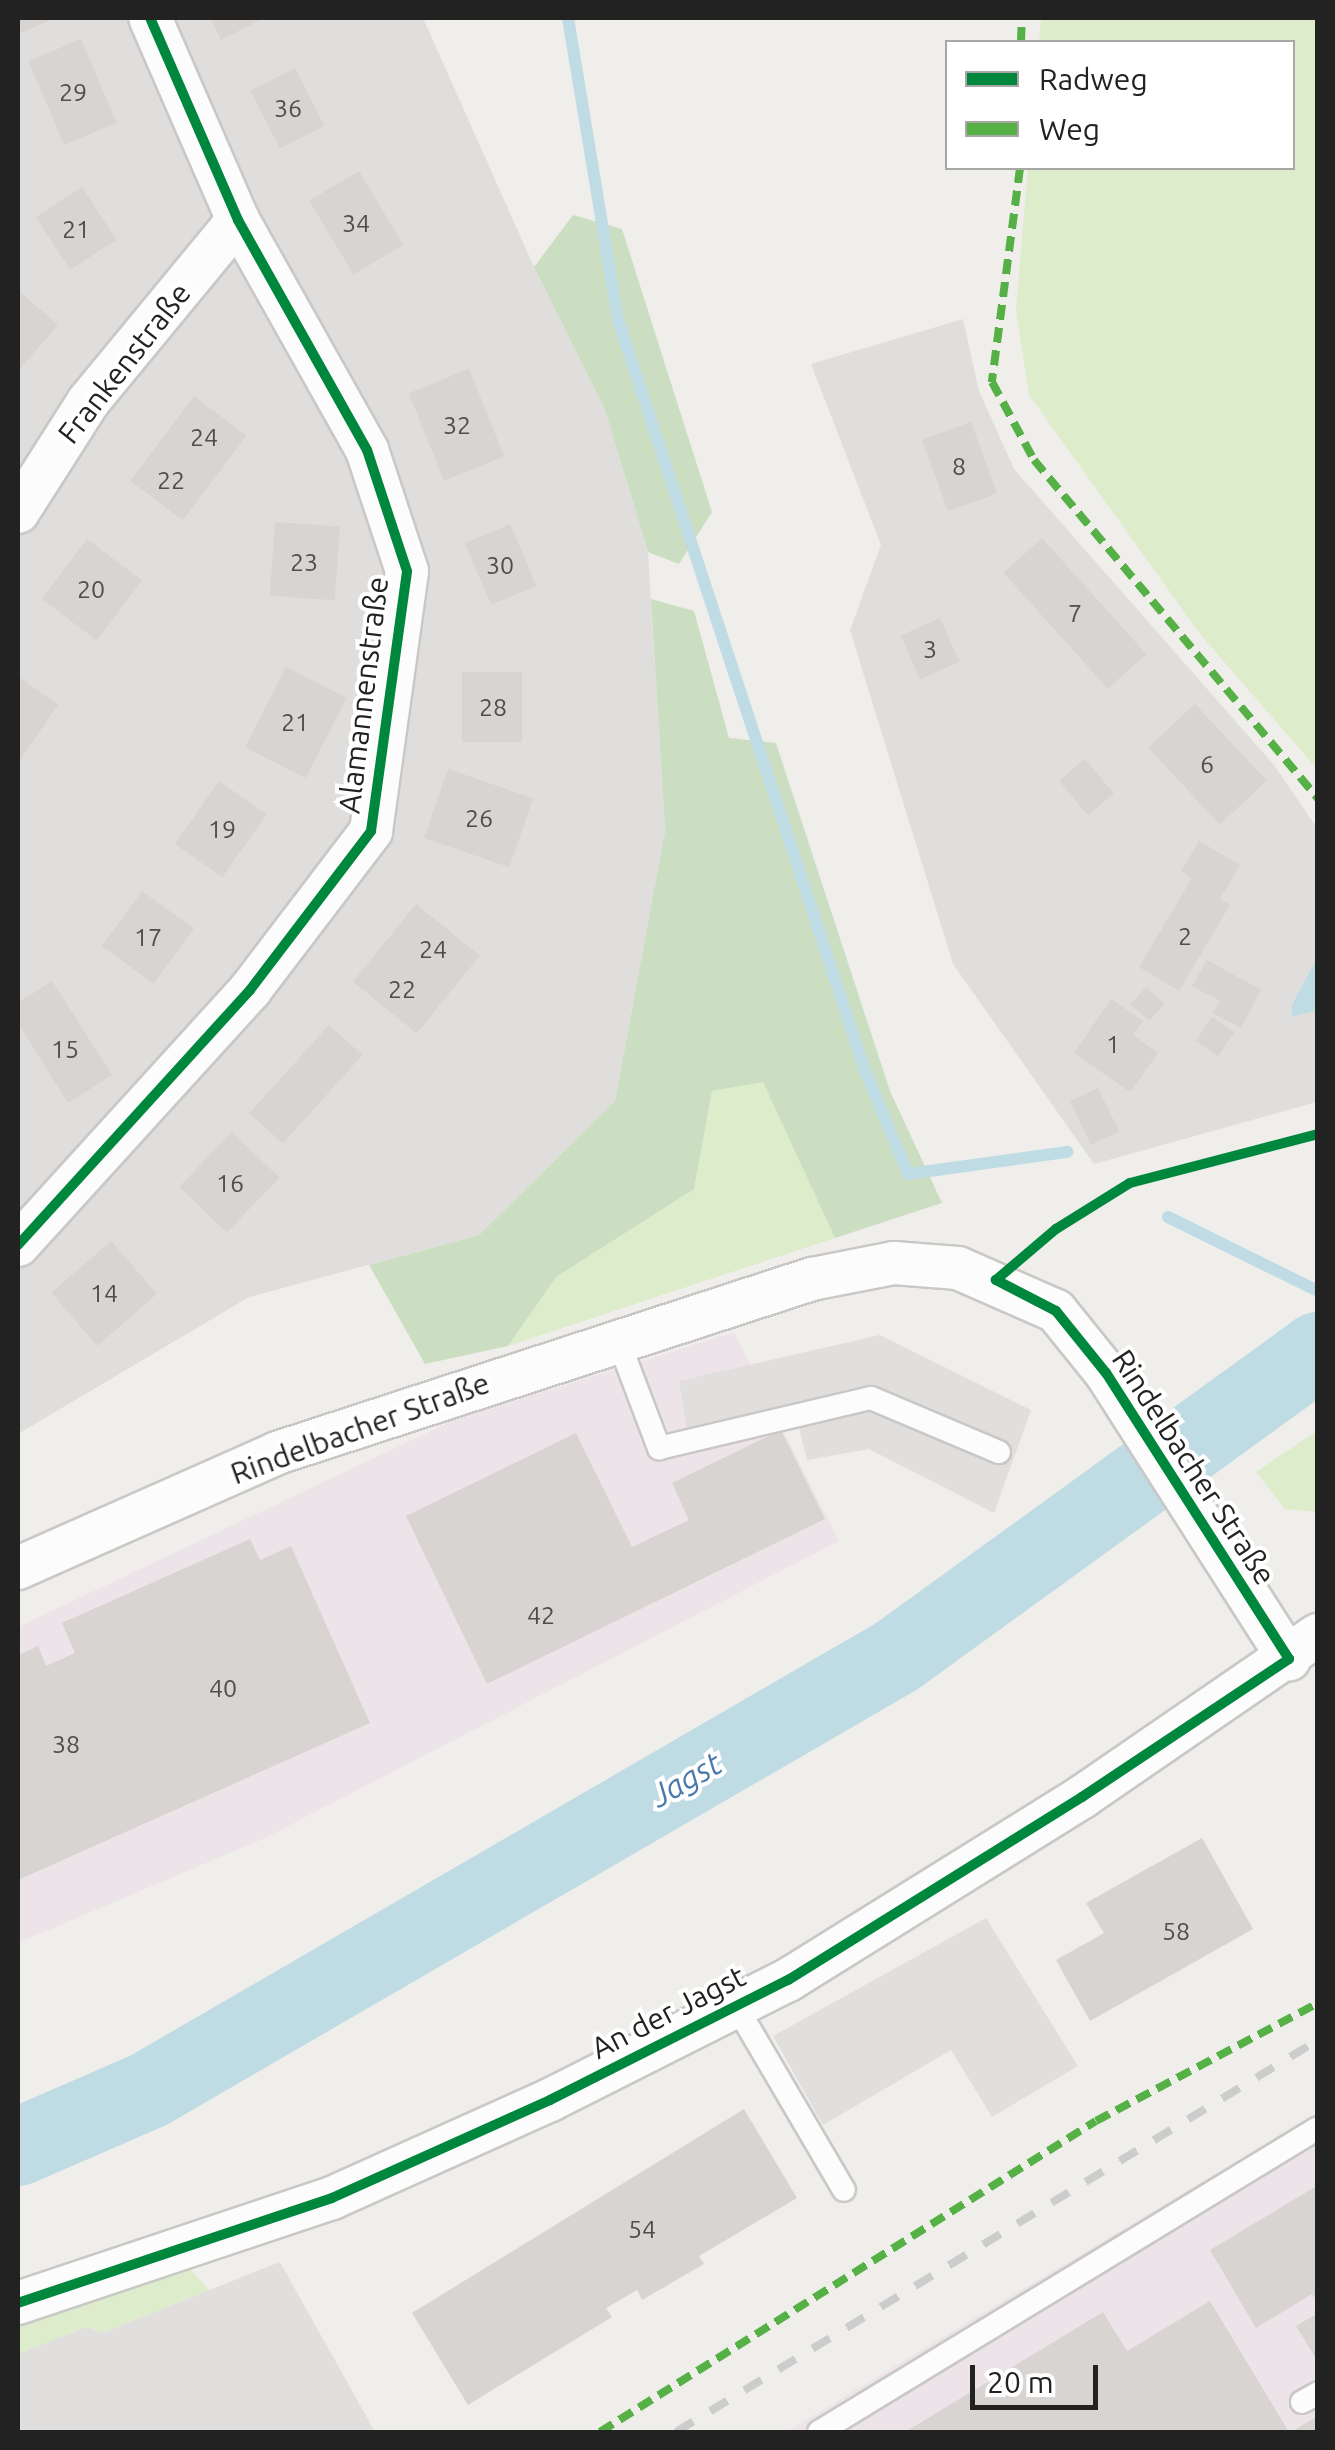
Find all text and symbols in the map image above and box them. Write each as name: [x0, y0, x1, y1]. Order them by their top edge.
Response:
legend: [945, 40, 1295, 170]
text: Radweg: [1039, 62, 1148, 96]
house number: 29: [59, 77, 87, 107]
house number: 36: [274, 93, 302, 123]
text: Weg: [1039, 112, 1100, 146]
house number: 34: [342, 208, 370, 238]
house number: 21: [62, 214, 90, 244]
street label: Frankenstraße: [50, 276, 198, 450]
house number: 32: [443, 410, 471, 440]
house number: 24: [190, 422, 218, 452]
house number: 8: [952, 451, 966, 481]
house number: 22: [157, 465, 185, 495]
house number: 23: [290, 547, 318, 577]
house number: 30: [486, 550, 514, 580]
house number: 20: [77, 574, 105, 604]
street label: Alamannenstraße: [331, 575, 395, 815]
house number: 7: [1068, 598, 1082, 628]
house number: 3: [923, 634, 937, 664]
house number: 28: [479, 692, 507, 722]
house number: 21: [281, 707, 309, 737]
house number: 6: [1200, 749, 1214, 779]
house number: 26: [465, 803, 493, 833]
house number: 19: [208, 814, 236, 844]
house number: 2: [1178, 921, 1192, 951]
house number: 17: [134, 922, 162, 952]
house number: 24: [419, 934, 447, 964]
house number: 22: [388, 974, 416, 1004]
house number: 1: [1106, 1029, 1120, 1059]
house number: 15: [51, 1034, 79, 1064]
house number: 16: [216, 1168, 244, 1198]
house number: 14: [90, 1278, 118, 1308]
street label: Rindelbacher Straße: [1105, 1343, 1283, 1591]
street label: Rindelbacher Straße: [226, 1364, 494, 1492]
house number: 42: [527, 1600, 555, 1630]
house number: 40: [209, 1673, 237, 1703]
house number: 38: [52, 1729, 80, 1759]
water label: Jagst: [644, 1743, 728, 1815]
house number: 58: [1162, 1916, 1190, 1946]
street label: An der Jagst: [585, 1958, 751, 2066]
house number: 54: [628, 2214, 656, 2244]
scale bar: [975, 2345, 1102, 2407]
text: 20 m: [987, 2365, 1054, 2399]

